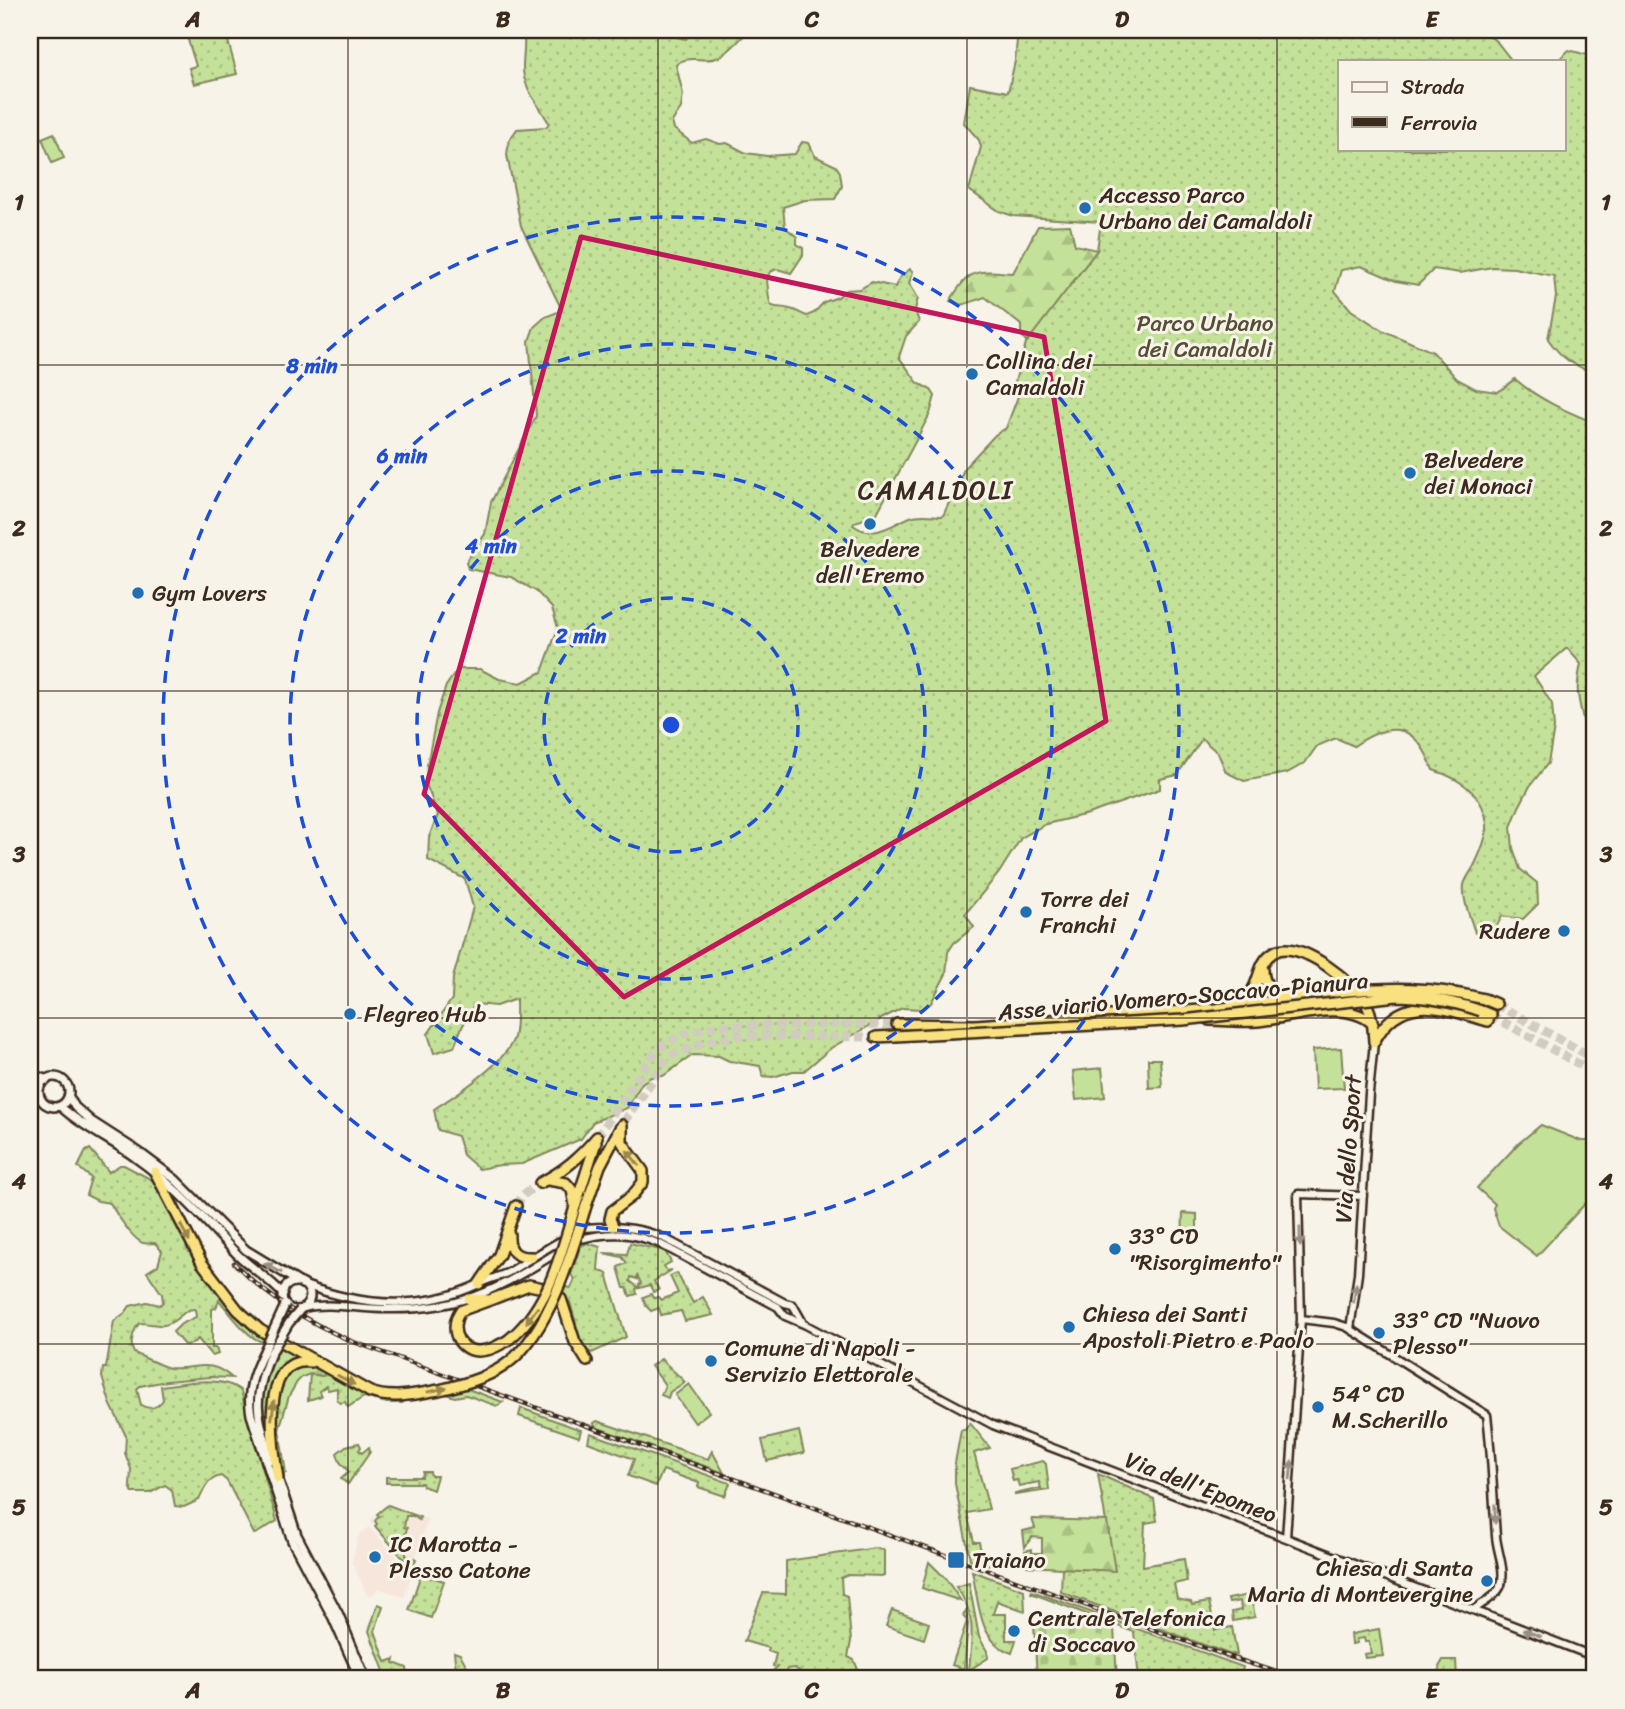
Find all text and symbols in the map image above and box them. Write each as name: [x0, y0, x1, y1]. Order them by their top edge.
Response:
text: A: [184, 0, 201, 40]
text: B: [496, 0, 511, 40]
text: C: [804, 0, 820, 40]
text: D: [1115, 0, 1130, 40]
text: E: [1426, 0, 1441, 40]
legend: [1338, 60, 1566, 150]
text: Strada: [1401, 68, 1465, 106]
text: Ferrovia: [1401, 104, 1478, 142]
place label: Accesso Parco Urbano dei Camaldoli: [1098, 175, 1312, 242]
text: 1: [14, 182, 24, 223]
text: 1: [1601, 182, 1611, 223]
marker: Accesso Parco Urbano dei Camaldoli: [1077, 200, 1093, 216]
park label: Parco Urbano dei Camaldoli: [1137, 303, 1274, 370]
place label: Collina dei Camaldoli: [986, 341, 1092, 408]
text: 8 min: [285, 347, 338, 385]
marker: Collina dei Camaldoli: [964, 366, 980, 382]
text: 6 min: [376, 437, 428, 475]
place label: Belvedere dei Monaci: [1424, 440, 1533, 507]
marker: Belvedere dei Monaci: [1402, 465, 1418, 481]
district label: CAMALDOLI: [858, 467, 1014, 513]
text: 2: [11, 508, 26, 549]
text: 2: [1598, 508, 1613, 549]
marker: Belvedere dell'Eremo: [862, 516, 878, 532]
text: 4 min: [464, 527, 518, 565]
place label: Belvedere dell'Eremo: [816, 529, 924, 596]
place label: Gym Lovers: [152, 573, 267, 614]
marker: Gym Lovers: [130, 585, 146, 601]
text: 2 min: [555, 617, 607, 655]
centre of rings: [659, 713, 683, 737]
text: 3: [12, 834, 26, 875]
text: 3: [1599, 834, 1613, 875]
place label: Torre dei Franchi: [1040, 879, 1129, 946]
marker: Torre dei Franchi: [1018, 904, 1034, 920]
place label: Rudere: [1479, 911, 1550, 952]
marker: Rudere: [1556, 923, 1572, 939]
street label: Asse viario Vomero-Soccavo-Pianura: [995, 960, 1370, 1033]
place label: Flegreo Hub: [364, 994, 487, 1035]
marker: Flegreo Hub: [342, 1006, 358, 1022]
street label: Via dello Sport: [1323, 1072, 1374, 1225]
one-way arrow: [626, 1149, 641, 1167]
text: 4: [11, 1161, 27, 1202]
text: 4: [1598, 1161, 1614, 1202]
place label: 33° CD "Risorgimento": [1129, 1216, 1282, 1283]
one-way arrow: [180, 1223, 191, 1243]
one-way arrow: [1294, 1226, 1305, 1248]
marker: 33° CD "Risorgimento": [1107, 1241, 1123, 1257]
one-way arrow: [264, 1262, 283, 1274]
one-way arrow: [1350, 1282, 1361, 1304]
place label: Chiesa dei Santi Apostoli Pietro e Paolo: [1082, 1294, 1315, 1361]
place label: 33° CD "Nuovo Plesso": [1393, 1300, 1540, 1367]
one-way arrow: [525, 1306, 539, 1324]
marker: Chiesa dei Santi Apostoli Pietro e Paolo: [1061, 1319, 1077, 1335]
marker: 33° CD "Nuovo Plesso": [1371, 1325, 1387, 1341]
place label: Comune di Napoli - Servizio Elettorale: [725, 1328, 916, 1395]
marker: Comune di Napoli - Servizio Elettorale: [703, 1353, 719, 1369]
one-way arrow: [336, 1374, 356, 1386]
place label: 54° CD M.Scherillo: [1332, 1374, 1448, 1441]
one-way arrow: [426, 1384, 448, 1395]
one-way arrow: [267, 1399, 278, 1421]
marker: 54° CD M.Scherillo: [1310, 1399, 1326, 1415]
street label: Via dell'Epomeo: [1119, 1440, 1283, 1535]
one-way arrow: [1286, 1459, 1297, 1481]
text: 5: [12, 1487, 26, 1528]
text: 5: [1599, 1487, 1613, 1528]
one-way arrow: [1490, 1503, 1501, 1525]
place label: IC Marotta - Plesso Catone: [388, 1524, 531, 1591]
place label: Traiano: [972, 1540, 1046, 1581]
place label: Chiesa di Santa Maria di Montevergine: [1247, 1548, 1473, 1615]
marker: IC Marotta - Plesso Catone: [367, 1549, 383, 1565]
marker: Traiano: [946, 1550, 966, 1570]
marker: Chiesa di Santa Maria di Montevergine: [1479, 1573, 1495, 1589]
place label: Centrale Telefonica di Soccavo: [1028, 1598, 1226, 1665]
marker: Centrale Telefonica di Soccavo: [1006, 1623, 1022, 1639]
one-way arrow: [1521, 1627, 1542, 1638]
text: A: [184, 1670, 201, 1709]
text: B: [496, 1670, 511, 1709]
text: C: [804, 1670, 820, 1709]
text: D: [1115, 1670, 1130, 1709]
text: E: [1426, 1670, 1441, 1709]

